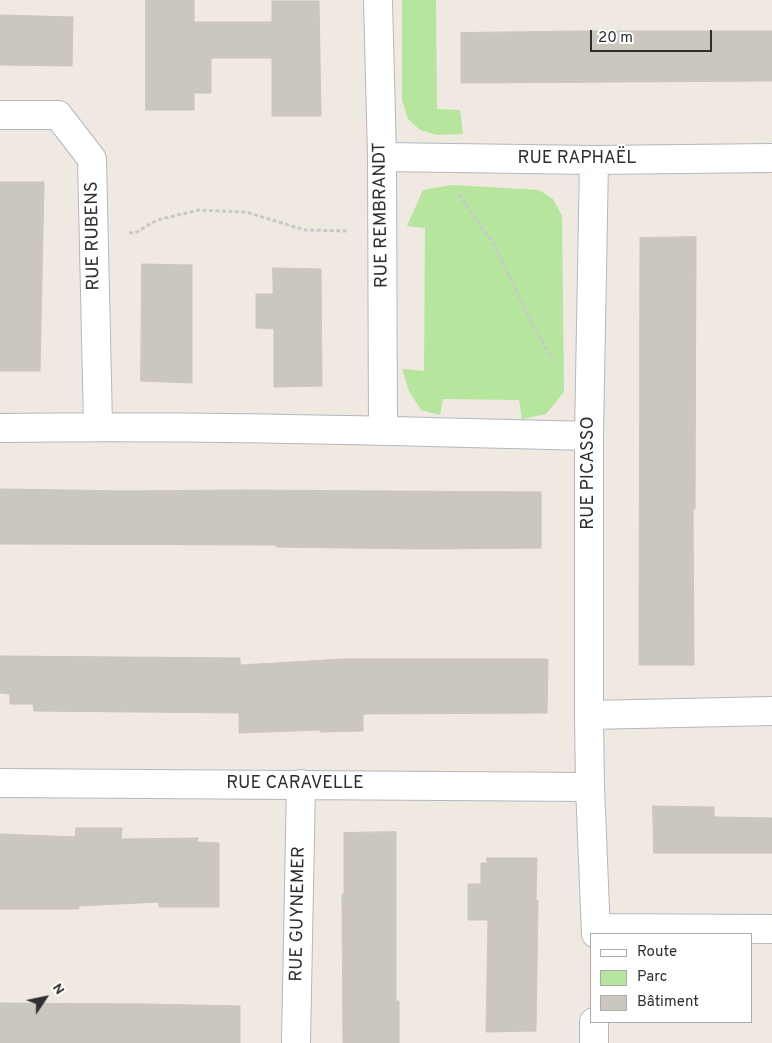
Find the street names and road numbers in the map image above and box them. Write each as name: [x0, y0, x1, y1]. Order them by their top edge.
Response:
street label: RUE REMBRANDT: [370, 142, 394, 288]
street label: RUE RAPHAËL: [518, 148, 636, 170]
street label: RUE RUBENS: [82, 181, 106, 291]
street label: RUE PICASSO: [578, 416, 600, 530]
street label: RUE CARAVELLE: [226, 773, 364, 795]
street label: RUE GUYNEMER: [287, 846, 311, 982]

